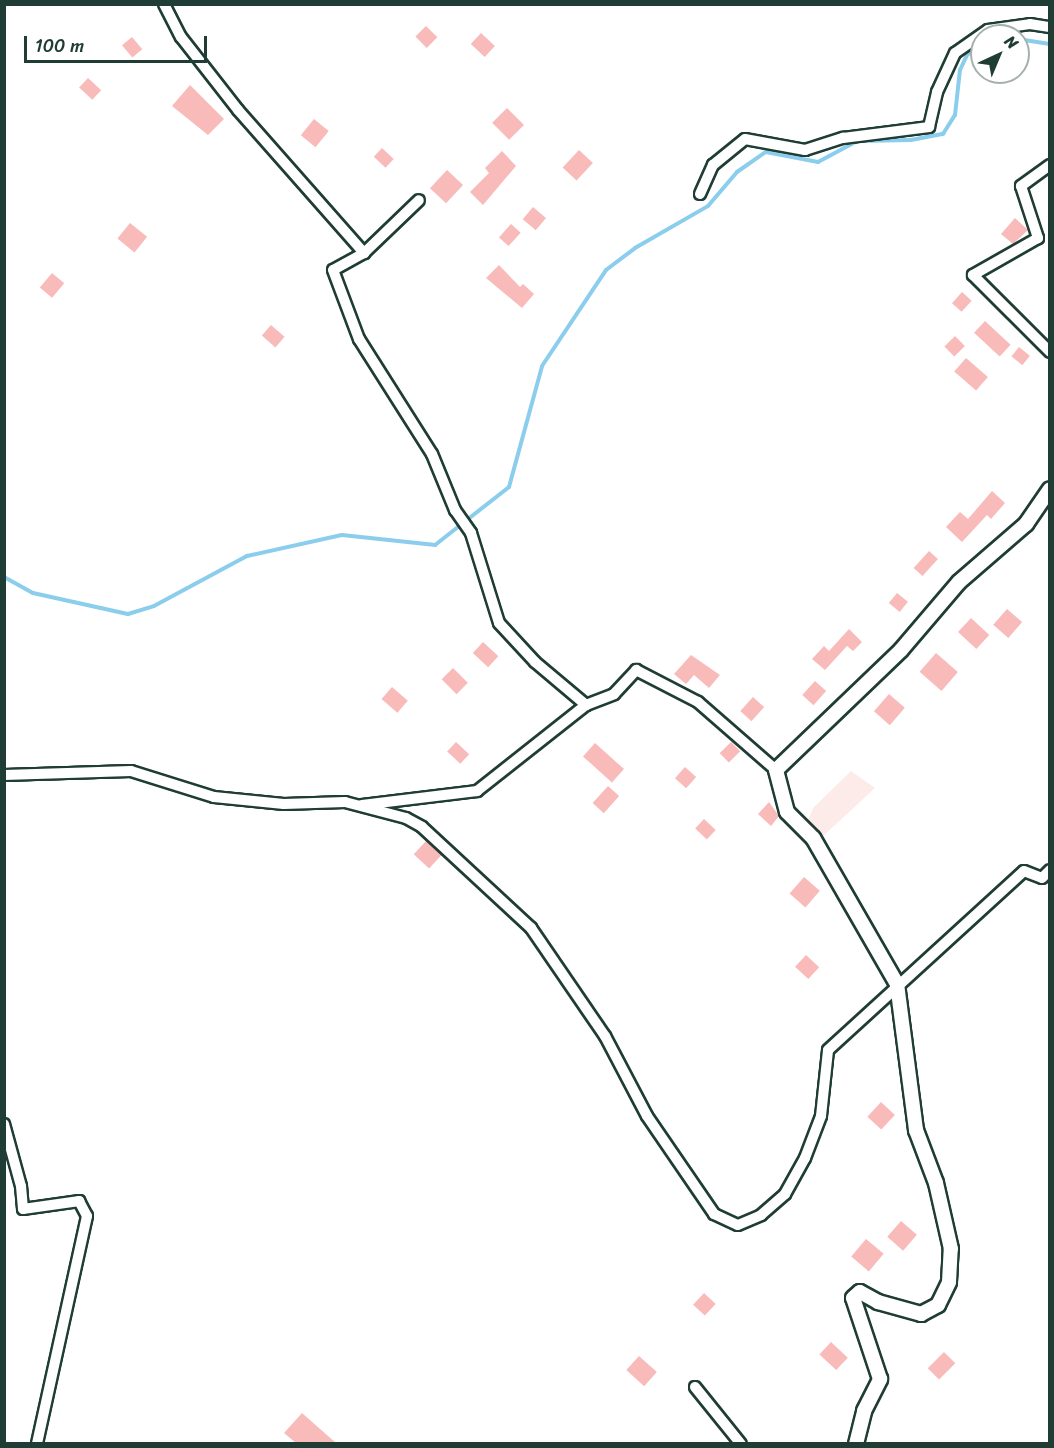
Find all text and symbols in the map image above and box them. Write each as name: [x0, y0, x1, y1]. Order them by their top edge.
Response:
scale bar: [27, 24, 210, 62]
north arrow: [970, 24, 1030, 84]
text: N: [997, 28, 1026, 56]
text: 100 m: [35, 30, 84, 62]

